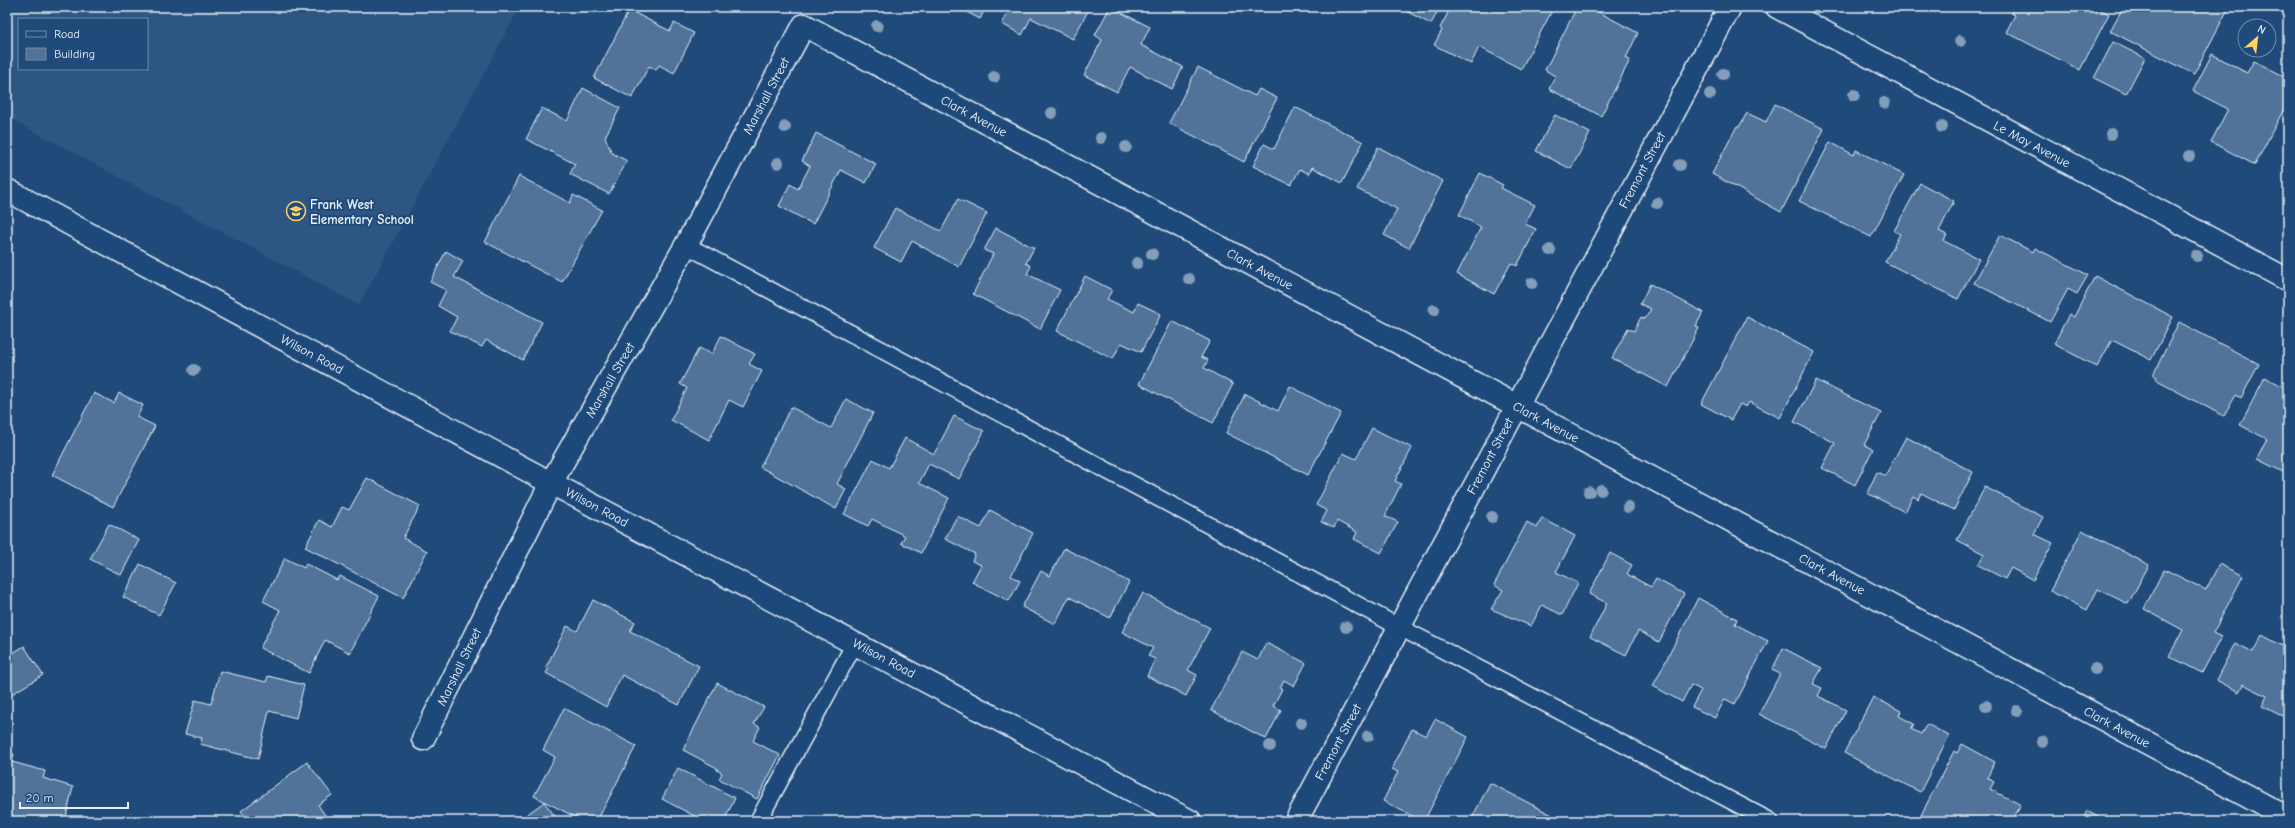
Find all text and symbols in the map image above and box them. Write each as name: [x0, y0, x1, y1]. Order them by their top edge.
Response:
legend: [18, 18, 148, 70]
north arrow: [2237, 18, 2277, 58]
text: N: [2255, 22, 2268, 37]
text: Road: [54, 27, 80, 41]
text: Building: [54, 47, 95, 61]
street label: Marshall Street: [740, 54, 793, 137]
street label: Clark Avenue: [938, 92, 1010, 140]
street label: Le May Avenue: [1991, 118, 2073, 171]
street label: Fremont Street: [1616, 128, 1669, 211]
place label: Frank West Elementary School: [310, 197, 414, 227]
school or university icon: Frank West Elementary School: [285, 200, 307, 222]
street label: Clark Avenue: [1224, 245, 1296, 293]
street label: Wilson Road: [278, 331, 346, 377]
street label: Marshall Street: [582, 339, 638, 420]
street label: Clark Avenue: [1510, 398, 1582, 446]
street label: Fremont Street: [1464, 414, 1517, 497]
street label: Wilson Road: [563, 484, 631, 530]
street label: Clark Avenue: [1796, 550, 1868, 598]
street label: Marshall Street: [434, 625, 485, 708]
street label: Wilson Road: [850, 635, 918, 681]
street label: Fremont Street: [1312, 700, 1365, 783]
street label: Clark Avenue: [2081, 703, 2153, 751]
scale bar: [20, 784, 128, 810]
text: 20 m: [26, 791, 54, 805]

